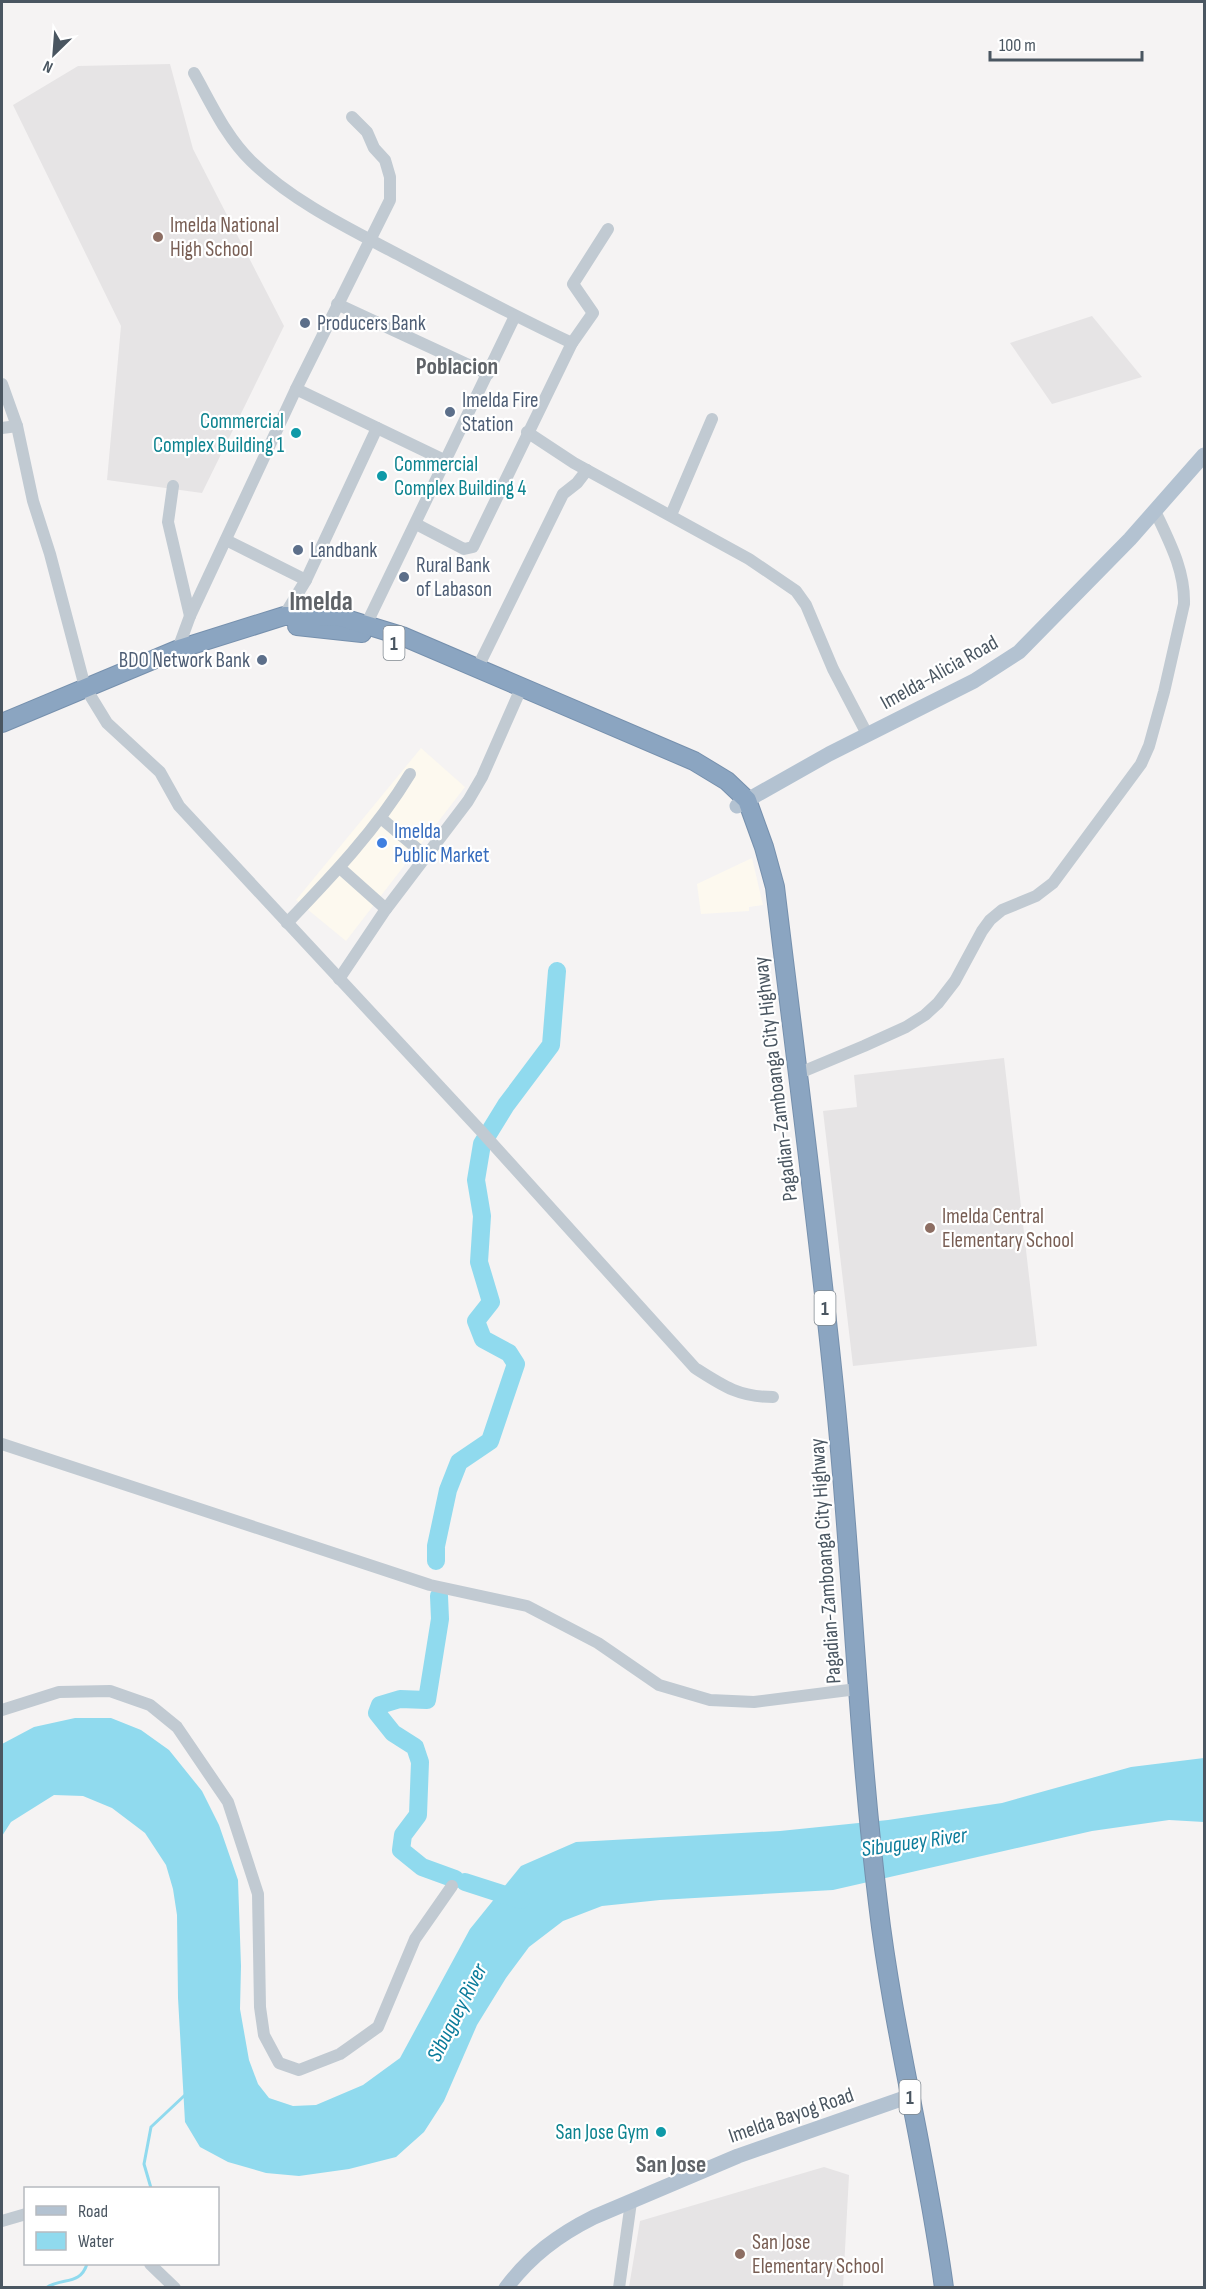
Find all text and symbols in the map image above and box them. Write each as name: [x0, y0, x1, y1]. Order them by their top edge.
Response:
north arrow: [24, 24, 84, 84]
scale bar: [990, 24, 1142, 62]
text: 100 m: [999, 35, 1036, 56]
text: N: [40, 56, 56, 77]
place label: Imelda National High School: [170, 213, 279, 262]
marker: Imelda National High School: [151, 230, 165, 244]
place label: Producers Bank: [317, 311, 426, 336]
marker: Producers Bank: [298, 316, 312, 330]
district label: Poblacion: [416, 352, 498, 381]
place label: Imelda Fire Station: [462, 388, 539, 437]
marker: Imelda Fire Station: [443, 405, 457, 419]
place label: Commercial Complex Building 1: [153, 409, 285, 458]
marker: Commercial Complex Building 1: [289, 426, 303, 440]
place label: Commercial Complex Building 4: [394, 452, 527, 501]
marker: Commercial Complex Building 4: [375, 469, 389, 483]
place label: Landbank: [310, 538, 377, 563]
marker: Landbank: [291, 543, 305, 557]
place label: Rural Bank of Labason: [416, 553, 492, 602]
marker: Rural Bank of Labason: [397, 570, 411, 584]
district label: Imelda: [289, 586, 353, 618]
road number: 1: [384, 626, 404, 660]
street label: Imelda-Alicia Road: [876, 630, 1002, 715]
place label: BDO Network Bank: [119, 648, 250, 673]
marker: BDO Network Bank: [255, 653, 269, 667]
place label: Imelda Public Market: [394, 819, 489, 868]
marker: Imelda Public Market: [375, 836, 389, 850]
street label: Pagadian-Zamboanga City Highway: [748, 955, 803, 1203]
place label: Imelda Central Elementary School: [942, 1204, 1074, 1253]
marker: Imelda Central Elementary School: [923, 1221, 937, 1235]
road number: 1: [814, 1291, 836, 1325]
street label: Pagadian-Zamboanga City Highway: [804, 1437, 847, 1685]
water label: Sibuguey River: [860, 1822, 969, 1863]
water label: Sibuguey River: [421, 1959, 494, 2066]
road number: 1: [900, 2080, 920, 2114]
street label: Imelda Bayog Road: [725, 2082, 857, 2149]
place label: San Jose Gym: [555, 2120, 649, 2145]
marker: San Jose Gym: [654, 2125, 668, 2139]
district label: San Jose: [636, 2150, 706, 2179]
legend: [24, 2187, 219, 2265]
text: Road: [78, 2201, 108, 2222]
place label: San Jose Elementary School: [752, 2230, 884, 2279]
text: Water: [78, 2231, 114, 2252]
marker: San Jose Elementary School: [733, 2247, 747, 2261]

